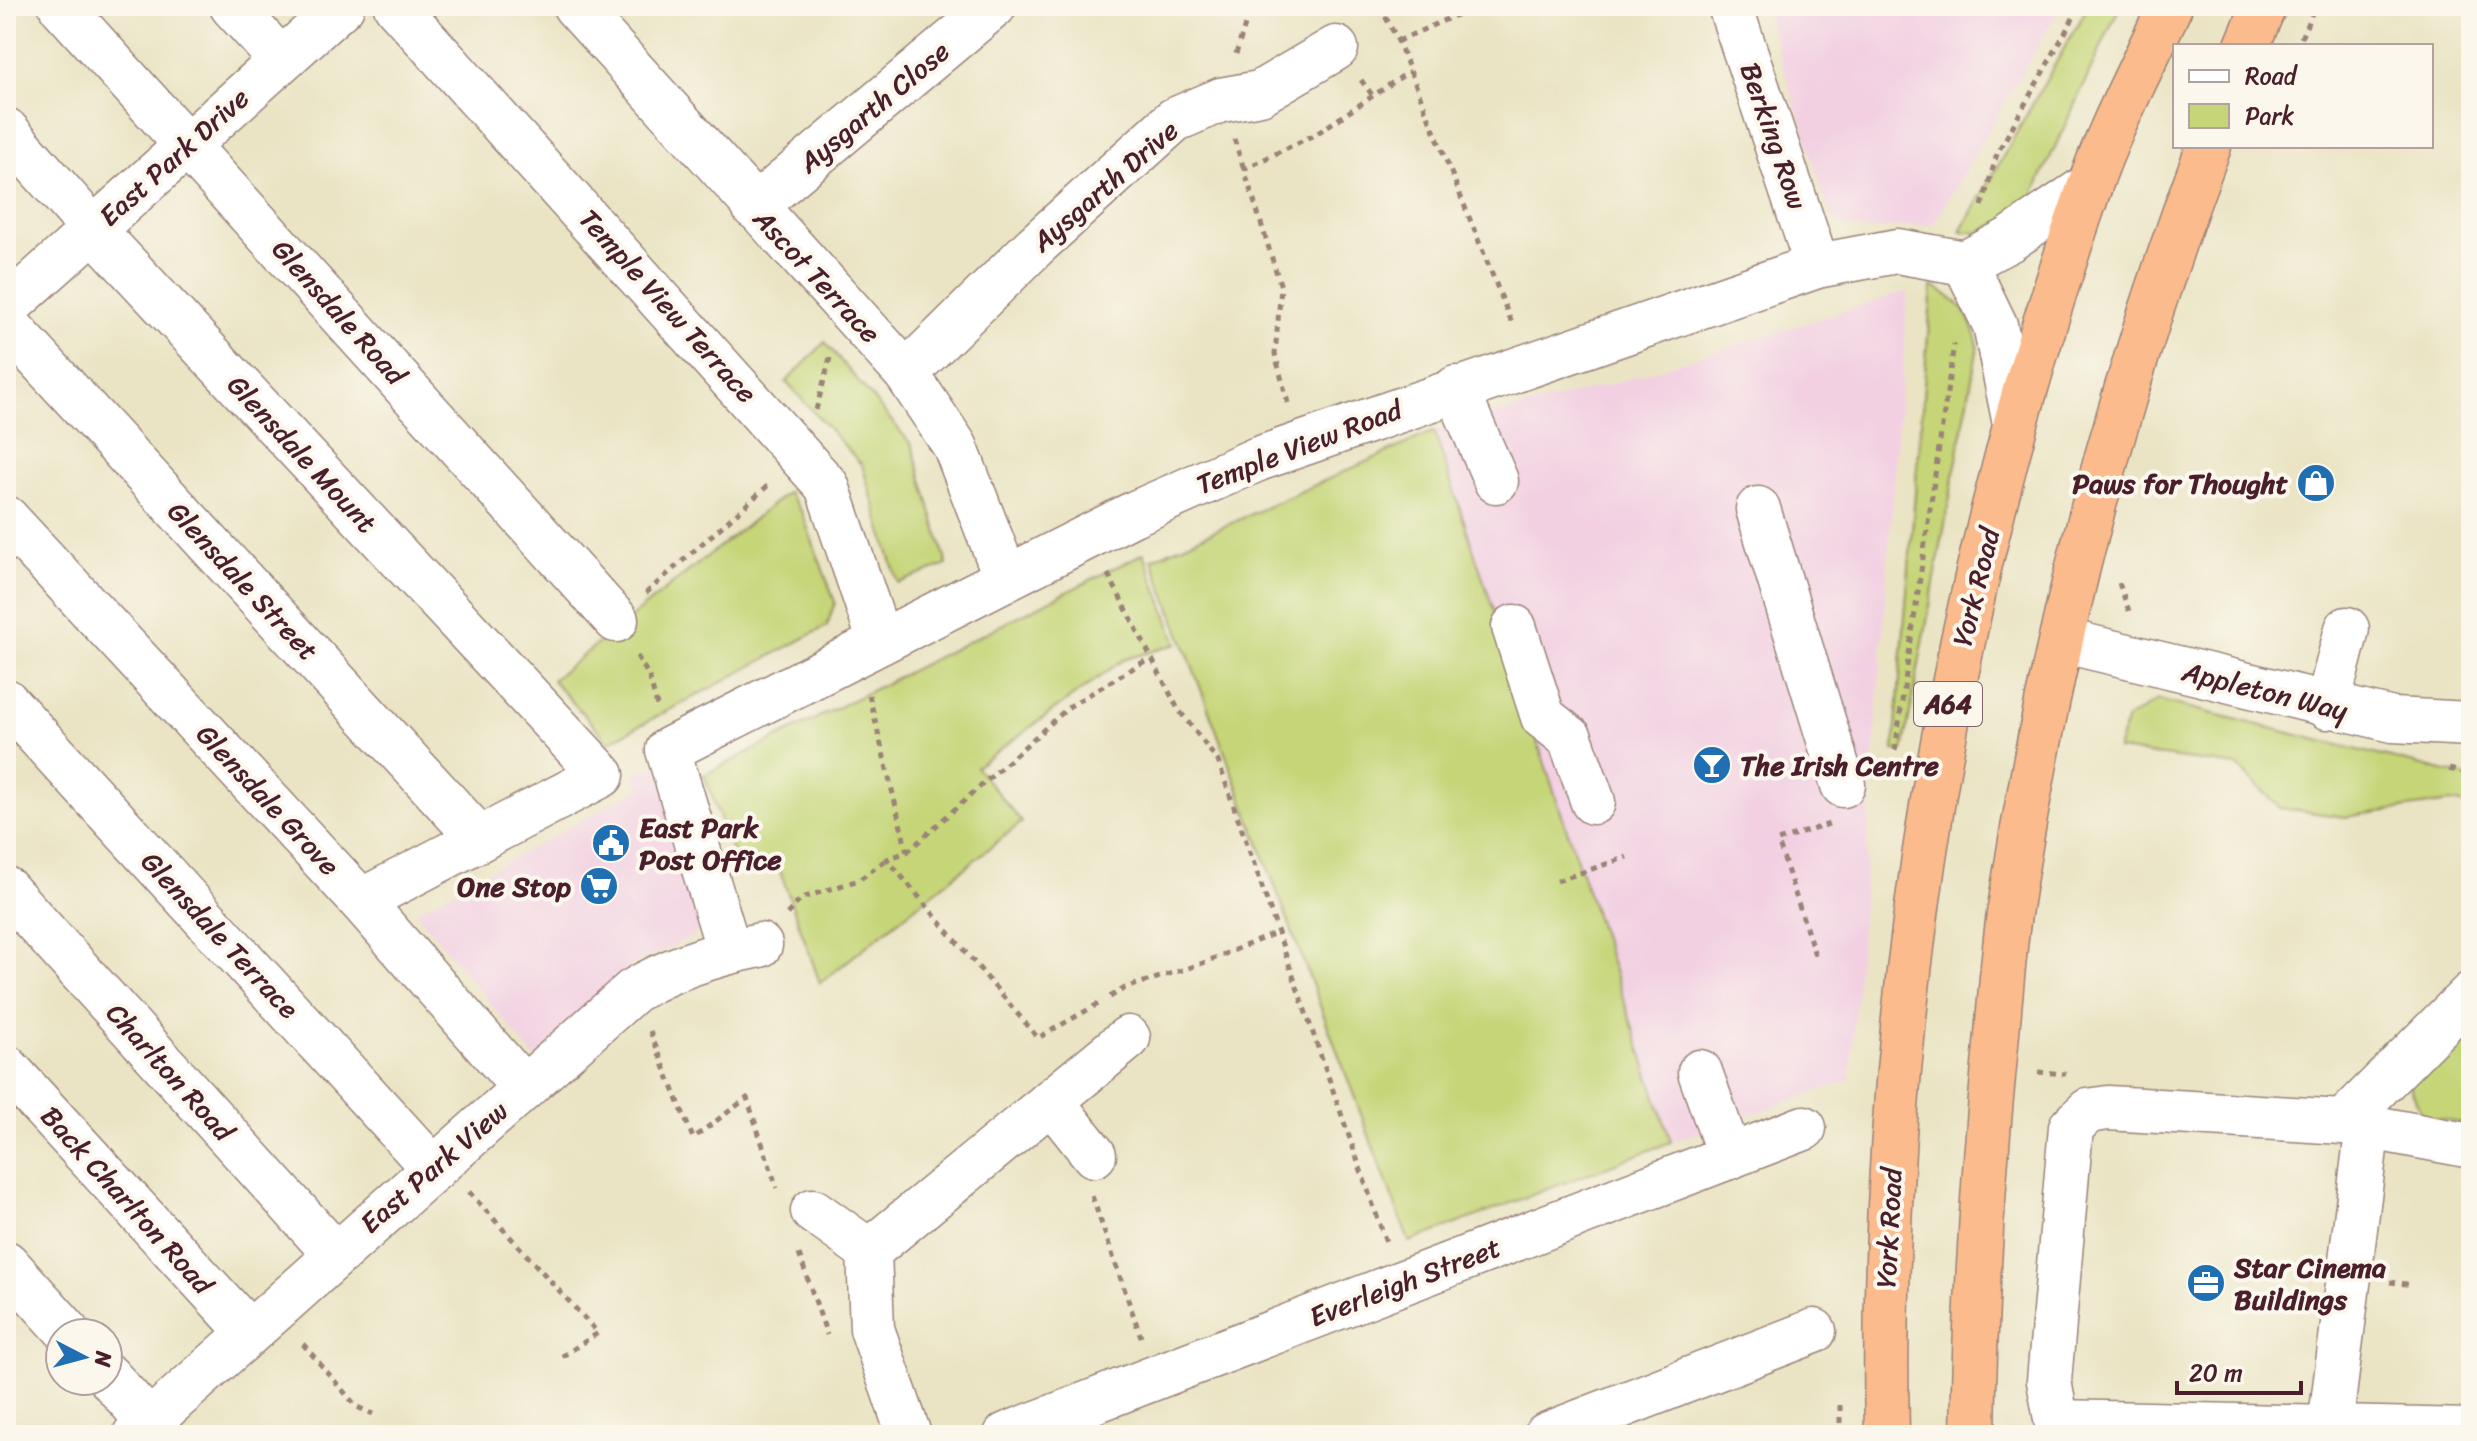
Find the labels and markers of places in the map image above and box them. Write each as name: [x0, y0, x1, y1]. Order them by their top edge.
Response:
place label: Paws for Thought: [2072, 459, 2289, 508]
shop icon: Paws for Thought: [2295, 462, 2337, 504]
place label: The Irish Centre: [1740, 741, 1939, 790]
bar icon: The Irish Centre: [1691, 744, 1733, 786]
place label: East Park Post Office: [639, 803, 782, 884]
public building icon: East Park Post Office: [590, 822, 632, 864]
place label: One Stop: [457, 862, 571, 911]
supermarket icon: One Stop: [578, 865, 620, 907]
place label: Star Cinema Buildings: [2233, 1243, 2386, 1324]
office icon: Star Cinema Buildings: [2185, 1262, 2227, 1304]

